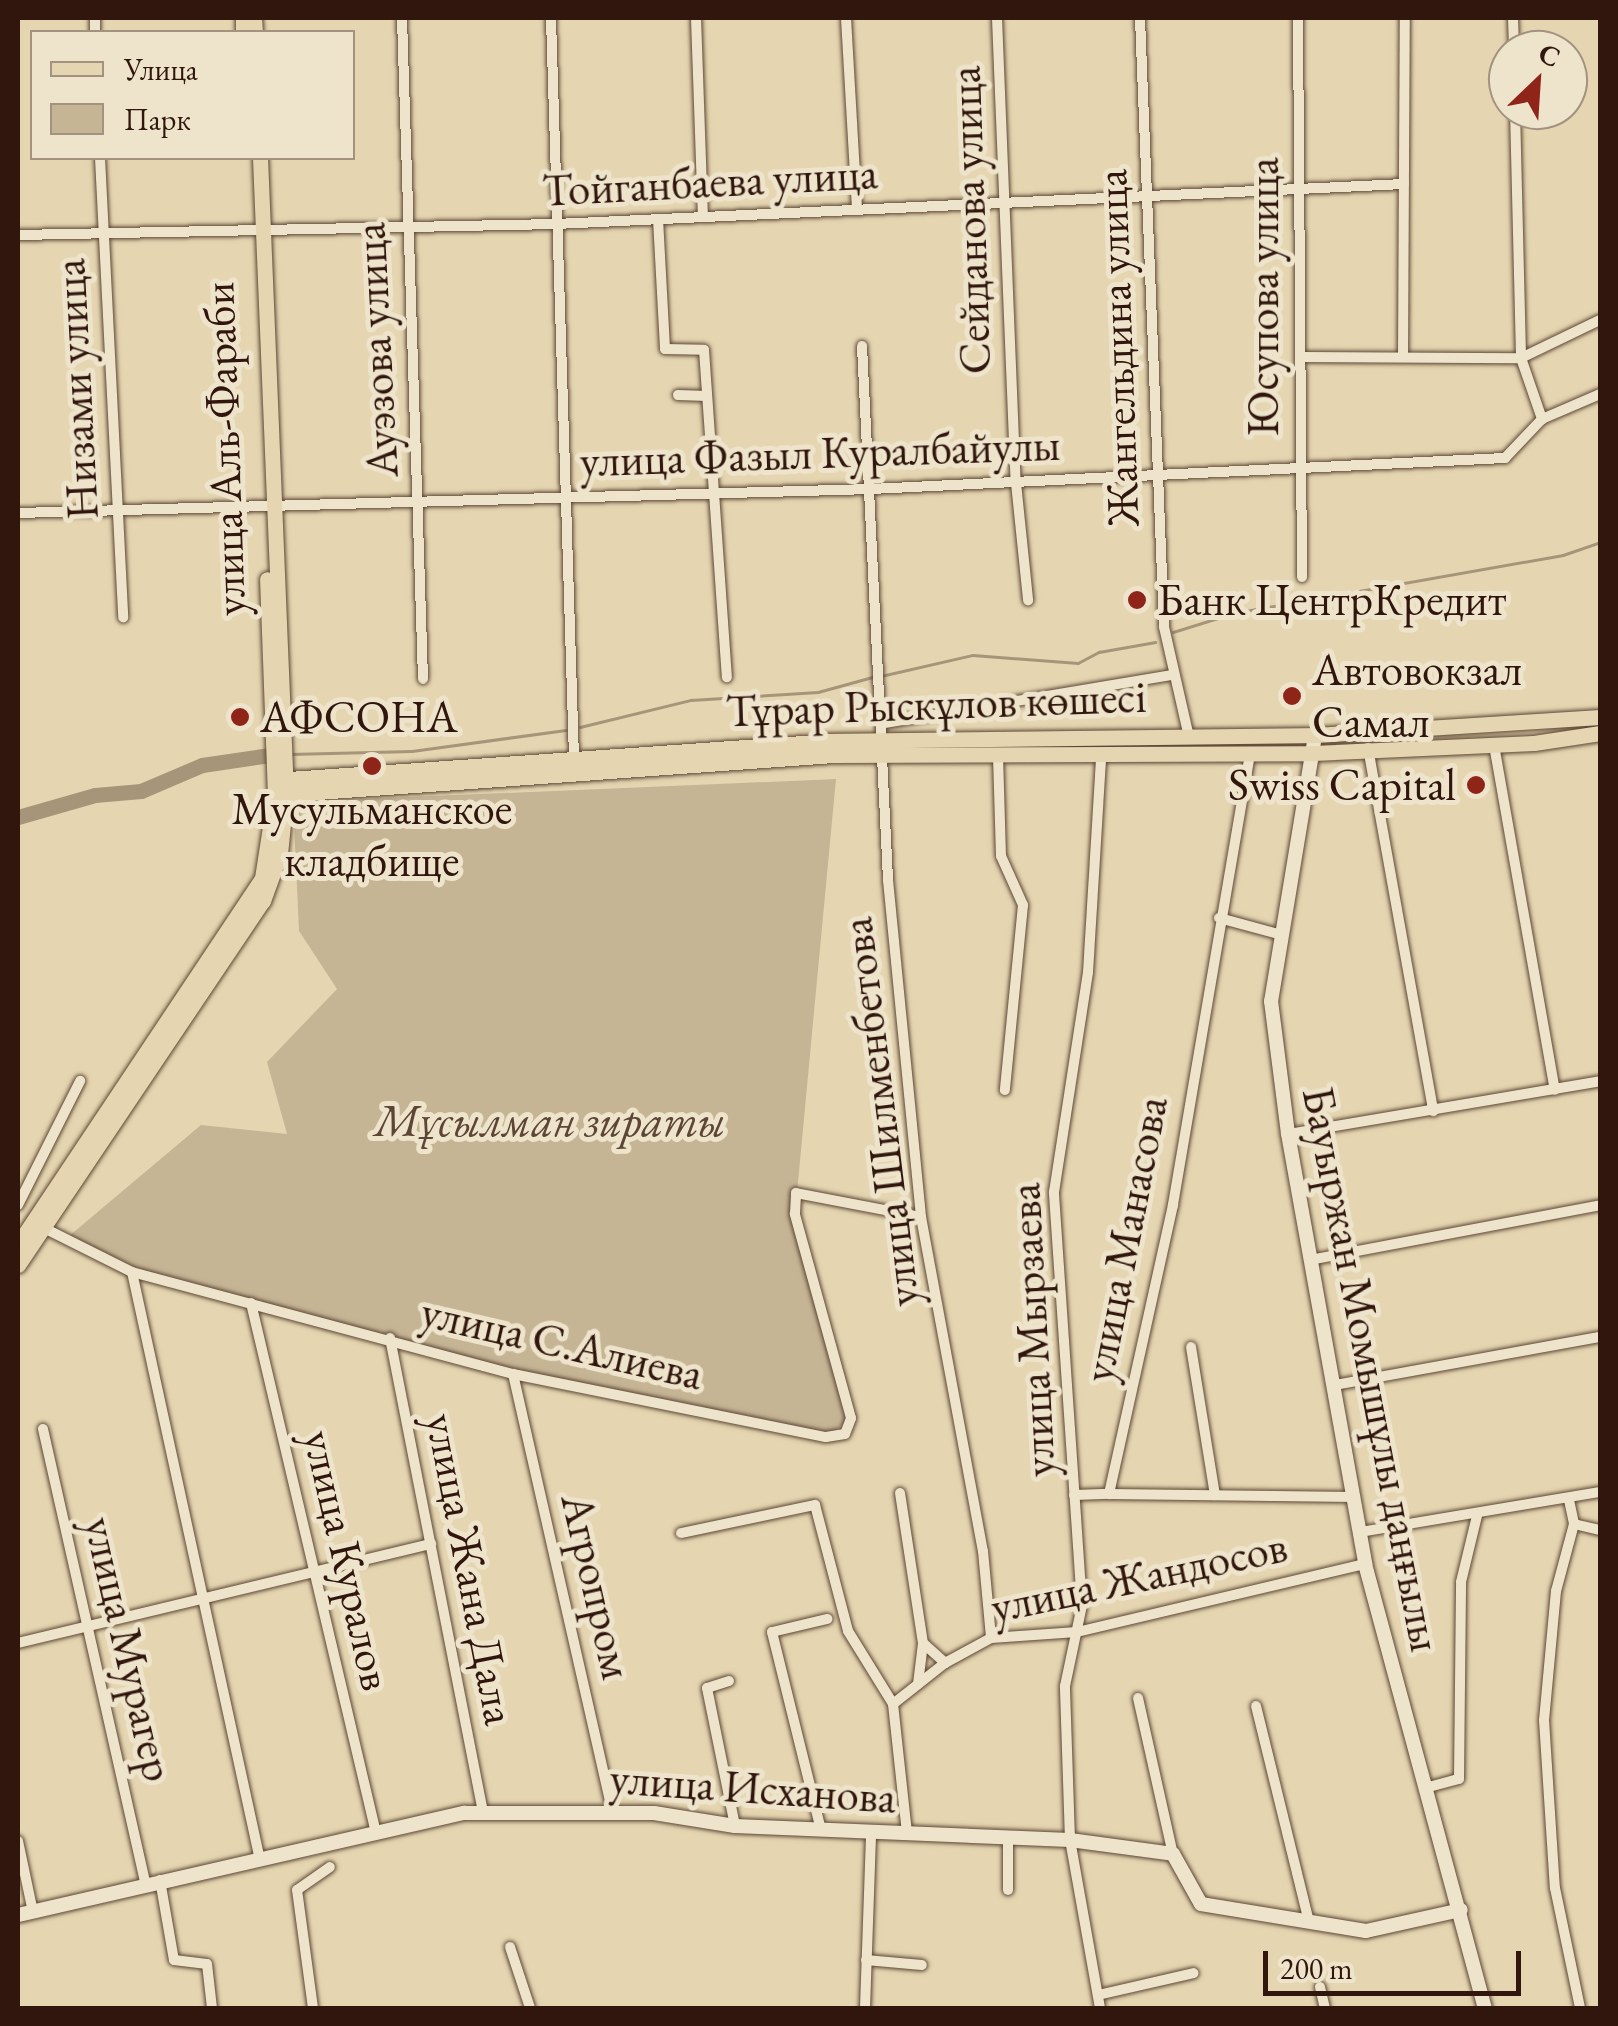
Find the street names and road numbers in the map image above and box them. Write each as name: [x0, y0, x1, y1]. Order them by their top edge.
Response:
street label: Сейданова улица: [938, 65, 1002, 375]
street label: Тойганбаева улица: [541, 146, 879, 218]
street label: Юсупова улица: [1236, 157, 1290, 437]
street label: Жангельдина улица: [1084, 168, 1150, 528]
street label: Ауэзова улица: [342, 221, 410, 479]
street label: Низами улица: [42, 257, 110, 521]
street label: улица Аль-Фараби: [191, 281, 257, 617]
street label: улица Фазыл Куралбайулы: [579, 418, 1061, 488]
street label: Тұрар Рыскұлов көшесі: [725, 670, 1147, 738]
street label: улица Шилменбетова: [829, 914, 931, 1310]
street label: Бауыржан Момышұлы даңғылы: [1291, 1082, 1453, 1656]
street label: улица Манасова: [1071, 1092, 1179, 1386]
street label: улица Мырзаева: [997, 1182, 1067, 1478]
street label: улица С.Алиева: [416, 1284, 708, 1402]
street label: улица Жана Дала: [414, 1409, 528, 1729]
street label: улица Куралов: [292, 1425, 404, 1695]
street label: Агропром: [549, 1488, 645, 1684]
street label: улица Мурагер: [72, 1511, 186, 1787]
street label: улица Жандосов: [986, 1519, 1292, 1635]
street label: улица Исханова: [608, 1751, 898, 1825]

